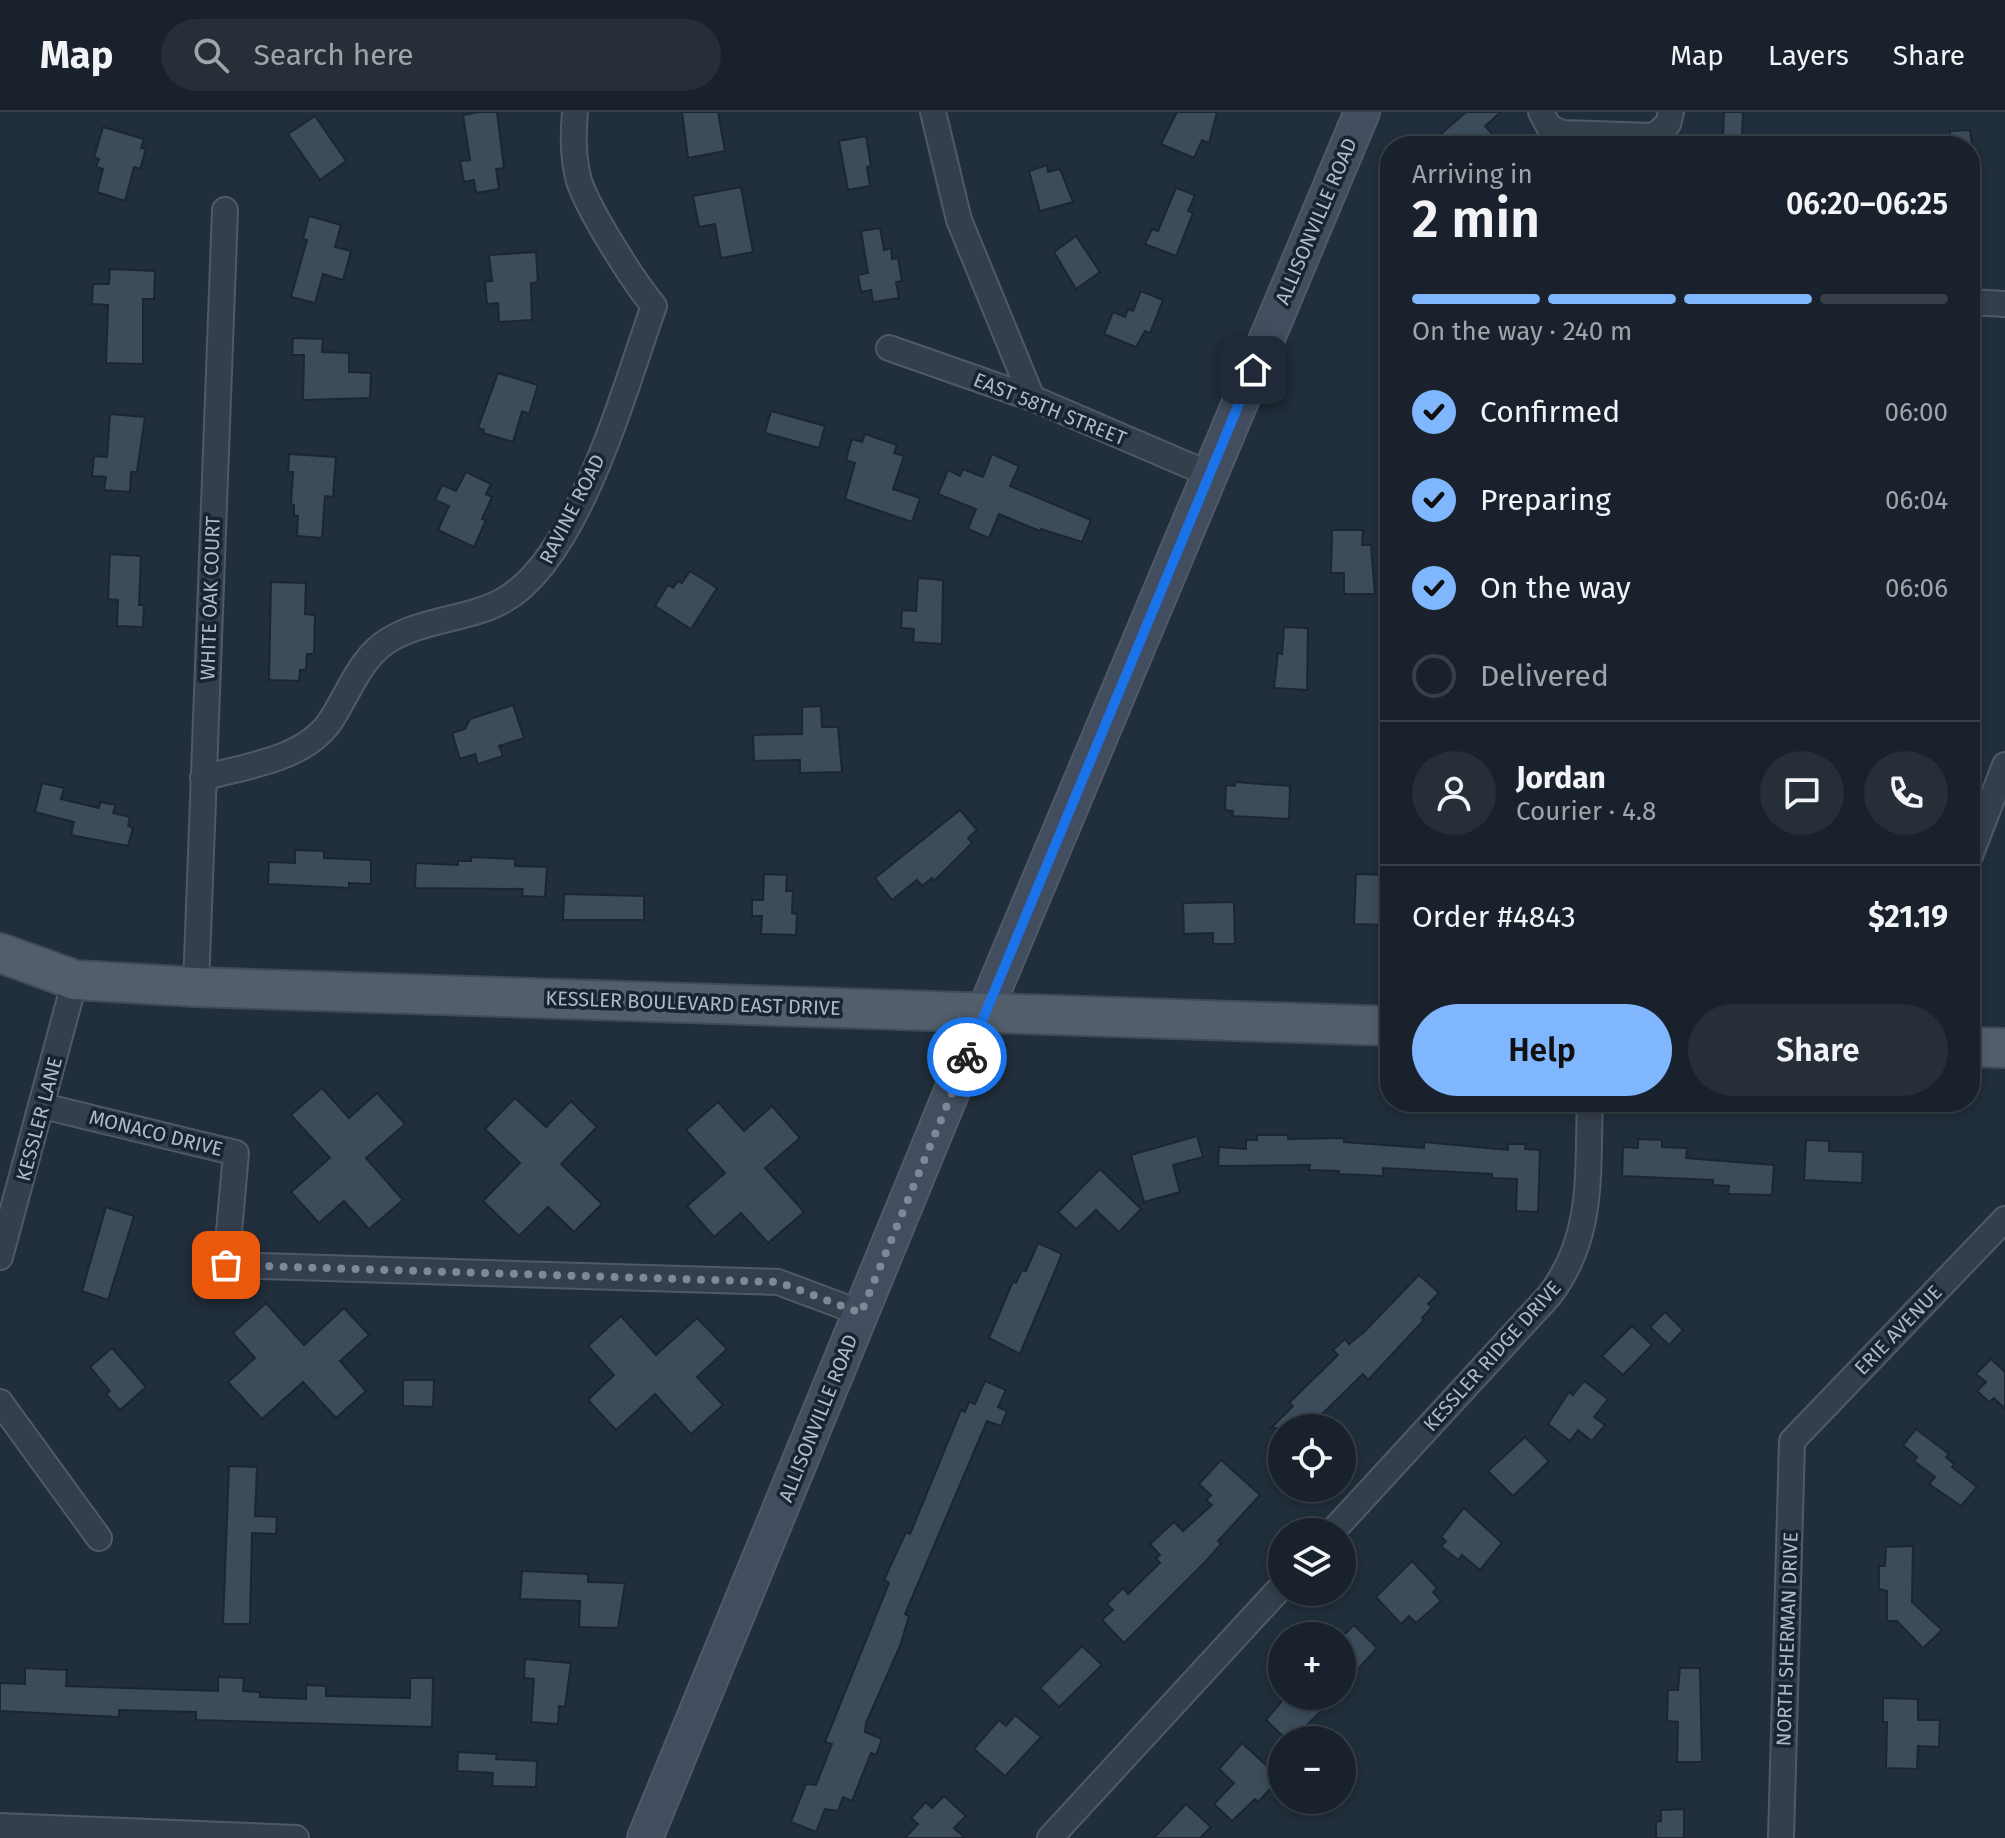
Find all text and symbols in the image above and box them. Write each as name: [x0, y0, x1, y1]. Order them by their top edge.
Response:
search box: [161, 19, 721, 91]
text: Map: [40, 32, 113, 78]
icon: search: [189, 33, 233, 77]
text: Search here: [253, 37, 414, 73]
text: Map: [1670, 39, 1724, 72]
text: Layers: [1768, 39, 1849, 72]
text: Share: [1893, 39, 1965, 72]
street label: ALLISONVILLE ROAD: [1270, 134, 1362, 308]
text: Arriving in: [1412, 159, 1533, 190]
text: 06:20–06:25: [1786, 186, 1948, 222]
text: 2 min: [1412, 188, 1540, 251]
text: On the way · 240 m: [1412, 316, 1632, 347]
pin: [1219, 336, 1287, 404]
icon: home: [1231, 348, 1275, 392]
street label: EAST 58TH STREET: [970, 367, 1131, 451]
icon: check: [1412, 390, 1456, 434]
text: Confirmed: [1480, 394, 1620, 430]
text: 06:00: [1884, 397, 1948, 428]
street label: RAVINE ROAD: [534, 450, 610, 568]
icon: check: [1412, 478, 1456, 522]
text: Preparing: [1480, 482, 1611, 518]
text: 06:04: [1885, 485, 1948, 516]
street label: WHITE OAK COURT: [195, 515, 225, 681]
icon: check: [1412, 566, 1456, 610]
text: On the way: [1480, 570, 1631, 606]
text: 06:06: [1885, 573, 1948, 604]
text: Delivered: [1480, 658, 1609, 694]
button: person: [1412, 751, 1496, 835]
button: chat: [1760, 751, 1844, 835]
button: phone: [1864, 751, 1948, 835]
text: Jordan: [1516, 760, 1606, 796]
text: Courier · 4.8: [1516, 796, 1656, 827]
text: Order #4843: [1412, 899, 1576, 935]
text: $21.19: [1868, 899, 1948, 935]
street label: KESSLER BOULEVARD EAST DRIVE: [545, 986, 841, 1020]
button: Help: [1412, 1004, 1672, 1096]
button: Share: [1688, 1004, 1948, 1096]
courier: [927, 1017, 1007, 1097]
icon: bike: [945, 1035, 989, 1079]
street label: KESSLER LANE: [11, 1054, 67, 1184]
street label: MONACO DRIVE: [87, 1105, 225, 1161]
pin: [192, 1231, 260, 1299]
icon: bag: [204, 1243, 248, 1287]
street label: KESSLER RIDGE DRIVE: [1418, 1276, 1566, 1436]
street label: ERIE AVENUE: [1849, 1280, 1947, 1380]
street label: ALLISONVILLE ROAD: [773, 1331, 863, 1505]
map controls: [1268, 1414, 1356, 1814]
button: locate: [1268, 1414, 1356, 1502]
button: layers: [1268, 1518, 1356, 1606]
street label: NORTH SHERMAN DRIVE: [1771, 1531, 1803, 1747]
button: +: [1268, 1622, 1356, 1710]
button: −: [1268, 1726, 1356, 1814]

